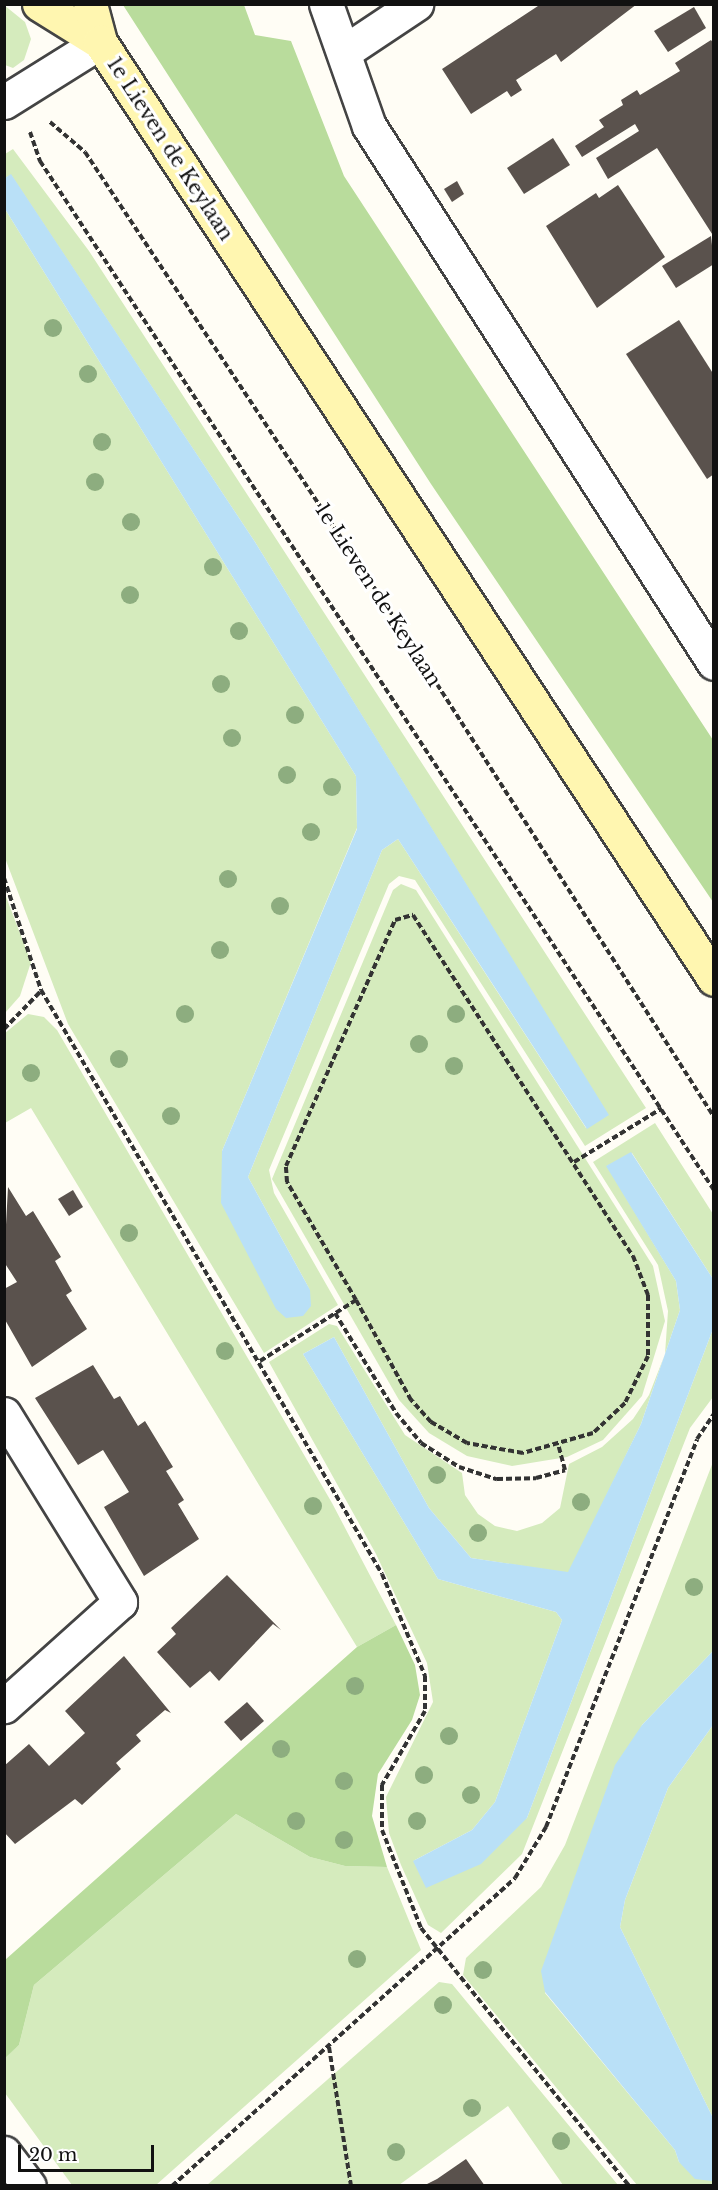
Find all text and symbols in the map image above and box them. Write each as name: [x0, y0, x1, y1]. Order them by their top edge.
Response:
street label: 1e Lieven de Keylaan: [102, 53, 238, 245]
street label: 1e Lieven de Keylaan: [310, 499, 446, 691]
scale bar: [21, 2133, 158, 2171]
text: 20 m: [29, 2144, 77, 2166]

